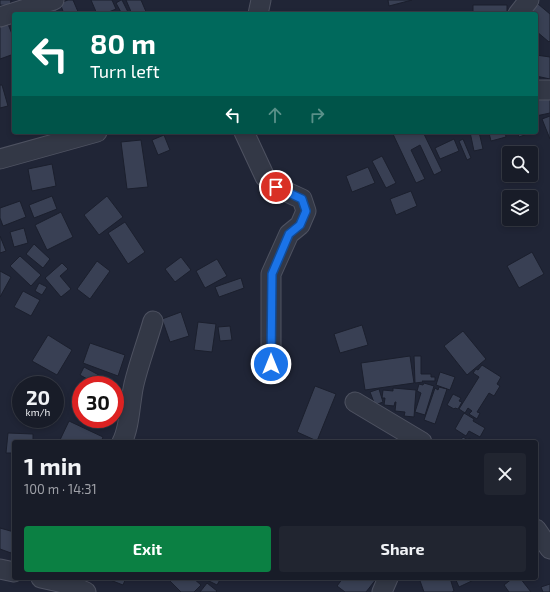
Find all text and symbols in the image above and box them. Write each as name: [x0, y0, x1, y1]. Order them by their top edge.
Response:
text: 80 m: [90, 26, 156, 60]
icon: left: [24, 28, 76, 80]
text: Turn left: [90, 60, 160, 82]
icon: left: [222, 104, 244, 126]
icon: ahead: [264, 104, 286, 126]
icon: right: [306, 104, 328, 126]
map controls: [502, 146, 538, 226]
button: search: [502, 146, 538, 182]
pin: [259, 170, 293, 204]
icon: arrive: [265, 176, 287, 198]
button: layers: [502, 190, 538, 226]
position arrow: [250, 343, 292, 385]
speed limit sign: 30: [72, 376, 124, 428]
text: 20: [26, 385, 50, 409]
text: km/h: [26, 406, 50, 418]
text: 1 min: [24, 451, 82, 480]
button: close: [484, 453, 526, 495]
text: 100 m · 14:31: [24, 481, 97, 497]
button: Exit: [24, 526, 271, 572]
button: Share: [279, 526, 526, 572]

